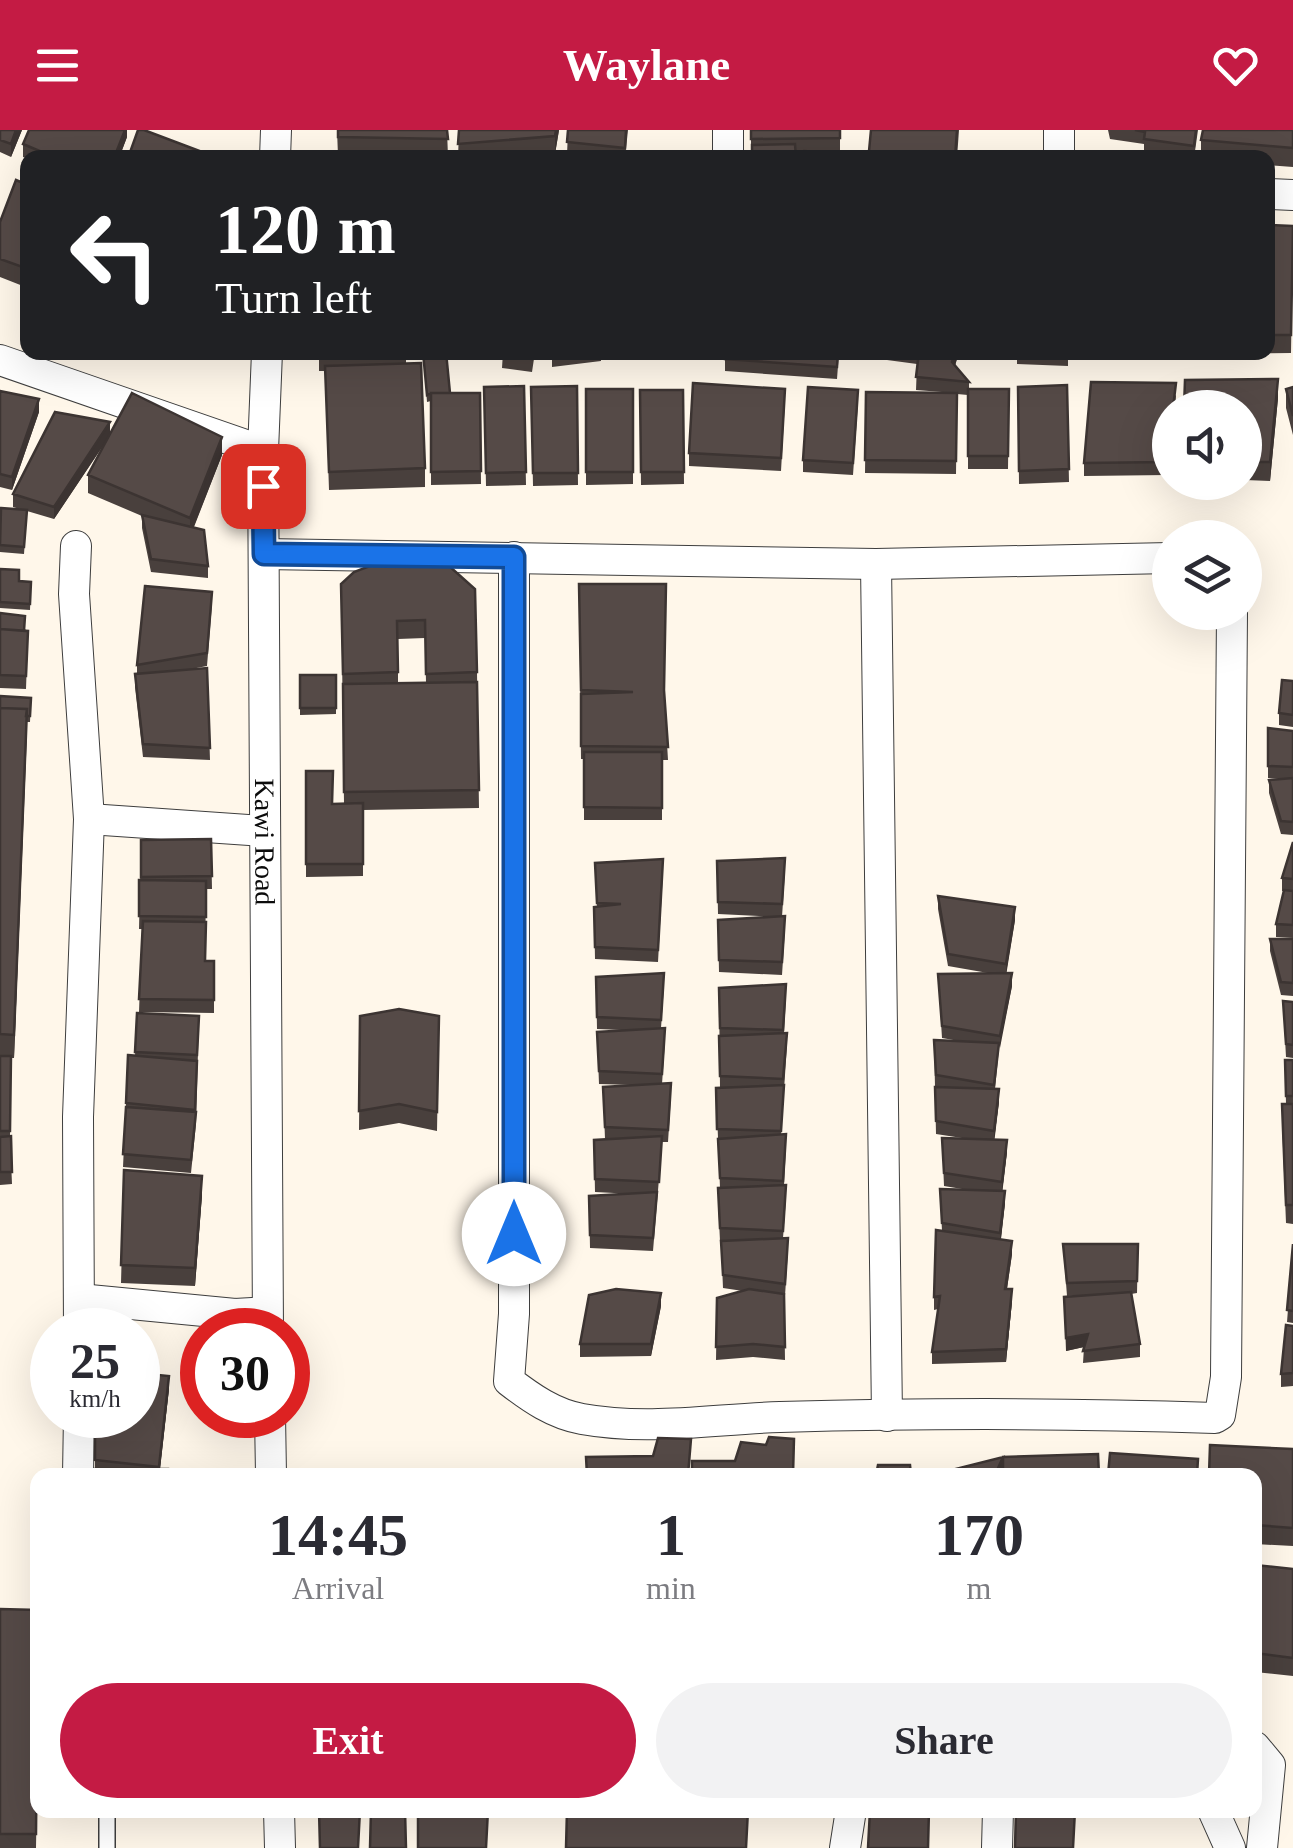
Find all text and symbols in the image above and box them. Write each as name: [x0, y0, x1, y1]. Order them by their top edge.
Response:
icon: menu: [30, 38, 85, 93]
icon: heart: [1208, 38, 1263, 93]
text: Waylane: [563, 40, 730, 90]
icon: left: [50, 190, 180, 320]
text: 120 m: [215, 191, 396, 268]
text: Turn left: [215, 273, 372, 323]
map controls: [1152, 390, 1262, 630]
button: sound: [1152, 390, 1262, 500]
pin: [221, 444, 306, 529]
icon: arrive: [236, 459, 291, 514]
button: layers: [1152, 520, 1262, 630]
street label: Kawi Road: [249, 778, 281, 905]
position arrow: [462, 1182, 566, 1286]
speed limit sign: 30: [180, 1308, 310, 1438]
text: 25: [70, 1333, 120, 1389]
text: km/h: [69, 1385, 121, 1412]
text: 14:45: [268, 1502, 408, 1568]
text: 1: [656, 1502, 686, 1568]
text: 170: [934, 1502, 1024, 1568]
text: Arrival: [292, 1570, 384, 1606]
text: min: [646, 1570, 696, 1606]
text: m: [966, 1570, 991, 1606]
button: Exit: [60, 1683, 636, 1798]
button: Share: [656, 1683, 1232, 1798]

